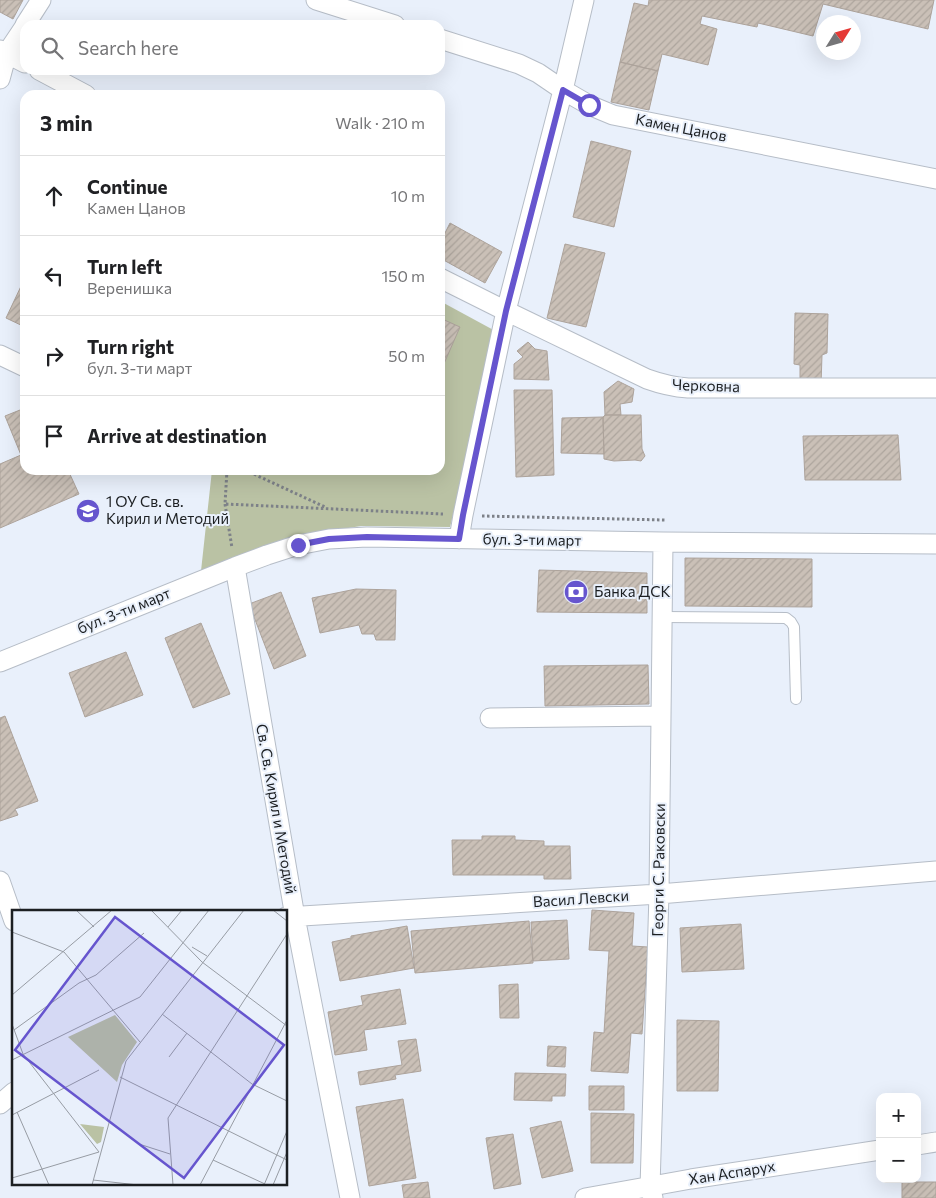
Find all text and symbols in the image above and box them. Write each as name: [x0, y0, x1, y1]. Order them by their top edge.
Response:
north arrow: [816, 15, 861, 60]
search box: [20, 20, 445, 75]
icon: search: [38, 34, 66, 62]
text: Search here: [78, 36, 178, 59]
route start: [578, 94, 601, 117]
street label: Камен Цанов: [634, 109, 728, 145]
text: 3 min: [40, 110, 93, 135]
text: Walk · 210 m: [335, 113, 425, 132]
text: Continue: [87, 175, 167, 198]
icon: ahead: [40, 182, 68, 210]
text: 10 m: [391, 186, 425, 205]
text: Камен Цанов: [87, 198, 186, 217]
text: Turn left: [87, 255, 162, 278]
icon: left: [40, 262, 68, 290]
text: 150 m: [382, 266, 425, 285]
text: Веренишка: [87, 278, 172, 297]
text: Turn right: [87, 335, 174, 358]
icon: right: [40, 342, 68, 370]
text: 50 m: [388, 346, 425, 365]
text: бул. 3-ти март: [87, 358, 192, 377]
street label: Черковна: [672, 375, 740, 395]
icon: arrive: [40, 422, 68, 450]
text: Arrive at destination: [87, 424, 267, 447]
place label: 1 ОУ Св. св. Кирил и Методий: [106, 492, 229, 527]
school or university icon: 1 ОУ Св. св. Кирил и Методий: [75, 498, 101, 524]
street label: бул. 3-ти март: [482, 529, 582, 549]
route end: [287, 534, 310, 557]
bank icon: Банка ДСК: [563, 579, 589, 605]
place label: Банка ДСК: [594, 582, 671, 600]
street label: бул. 3-ти март: [74, 583, 173, 637]
street label: Св. Св. Кирил и Методий: [253, 722, 301, 895]
street label: Георги С. Раковски: [648, 803, 668, 937]
street label: Васил Левски: [532, 886, 630, 910]
inset map: [12, 910, 288, 1186]
map controls: [876, 1093, 921, 1183]
button: +: [876, 1093, 921, 1138]
button: −: [876, 1138, 921, 1183]
street label: Хан Аспарух: [687, 1156, 776, 1188]

